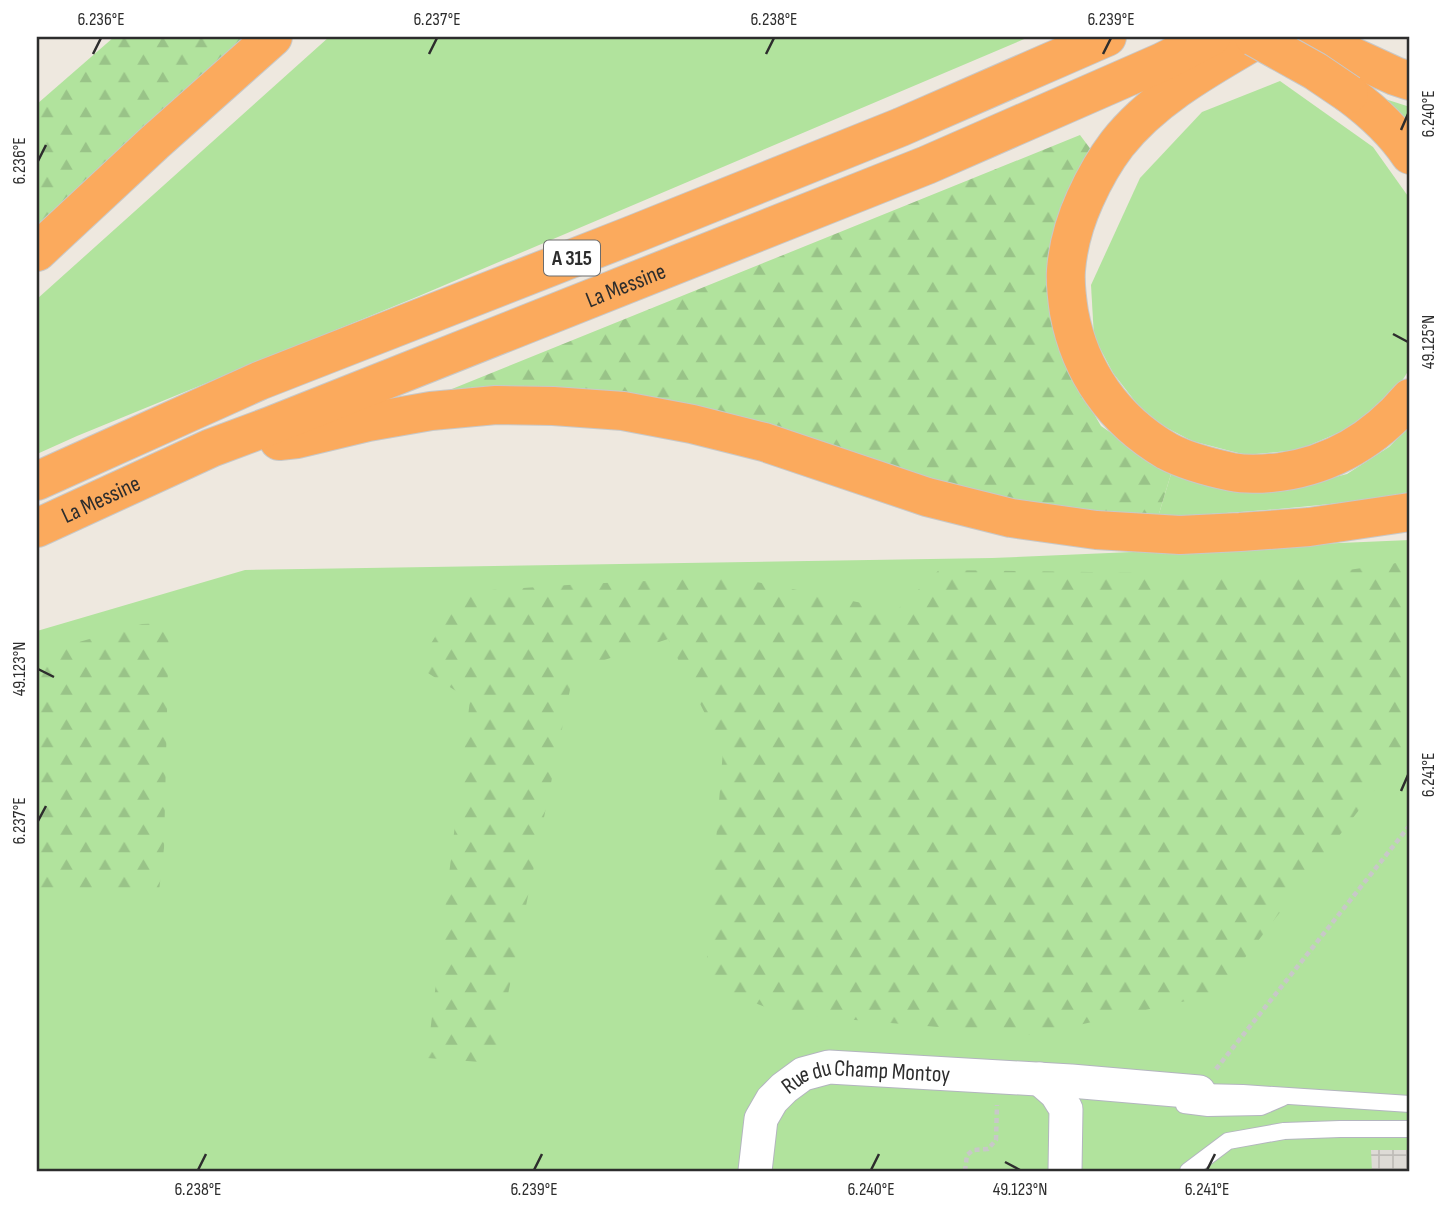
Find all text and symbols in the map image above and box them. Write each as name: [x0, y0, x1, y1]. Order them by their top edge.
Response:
text: 6.236°E: [77, 9, 125, 30]
text: 6.237°E: [413, 9, 461, 30]
text: 6.238°E: [751, 9, 797, 30]
text: 6.239°E: [1087, 9, 1135, 30]
text: 6.240°E: [1418, 90, 1439, 138]
text: 6.236°E: [9, 137, 30, 185]
road number: A 315: [544, 240, 600, 276]
street label: La Messine: [582, 257, 670, 314]
text: 49.125°N: [1418, 315, 1439, 369]
street label: La Messine: [57, 469, 145, 530]
text: 49.123°N: [9, 642, 30, 696]
text: 6.241°E: [1418, 753, 1439, 797]
text: 6.237°E: [9, 797, 30, 845]
street label: Rue du Champ Montoy: [776, 1054, 951, 1100]
text: 6.238°E: [175, 1179, 221, 1200]
text: 6.239°E: [510, 1179, 558, 1200]
text: 6.240°E: [847, 1179, 895, 1200]
text: 49.123°N: [993, 1179, 1047, 1200]
text: 6.241°E: [1185, 1179, 1229, 1200]

